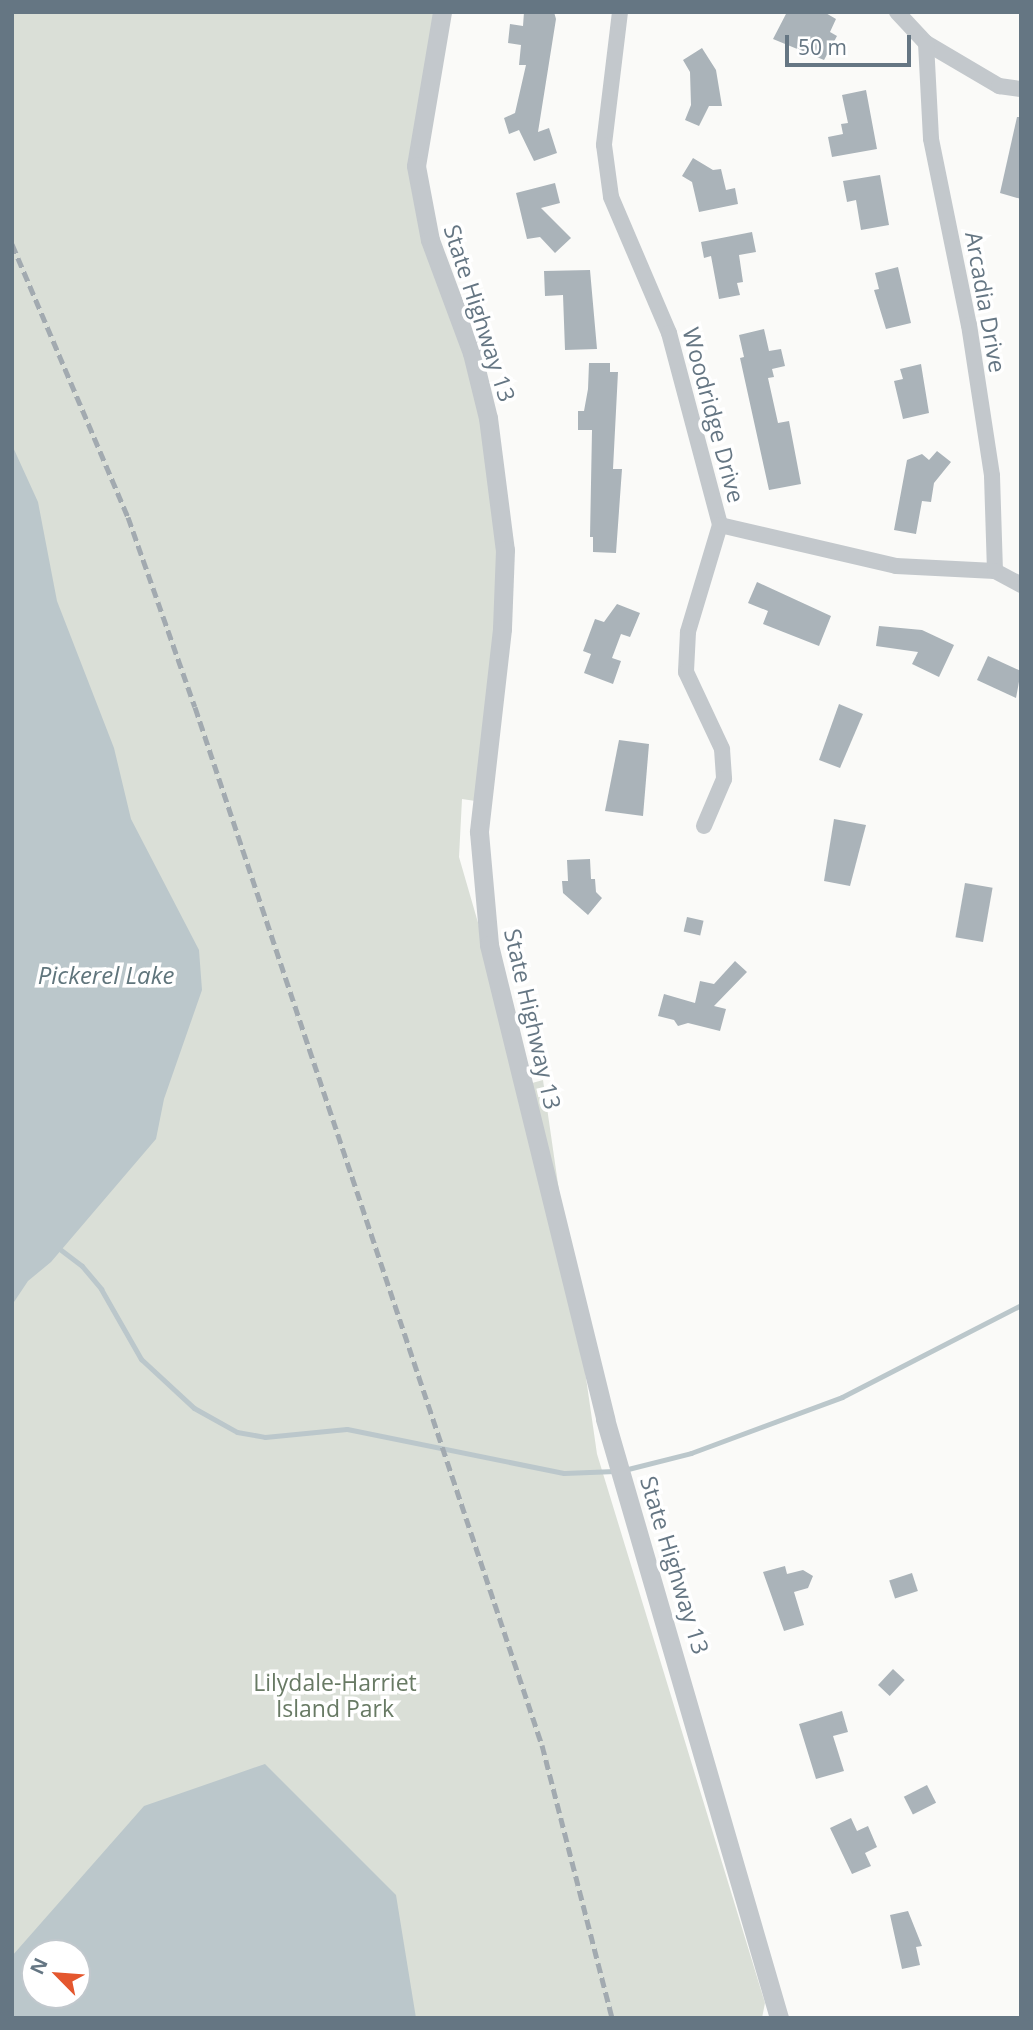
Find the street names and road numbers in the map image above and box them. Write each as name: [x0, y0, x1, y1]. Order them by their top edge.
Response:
street label: State Highway 13: [438, 221, 522, 405]
street label: Arcadia Drive: [960, 229, 1012, 375]
street label: Woodridge Drive: [677, 325, 751, 505]
street label: State Highway 13: [499, 926, 567, 1112]
street label: State Highway 13: [635, 1473, 715, 1657]

